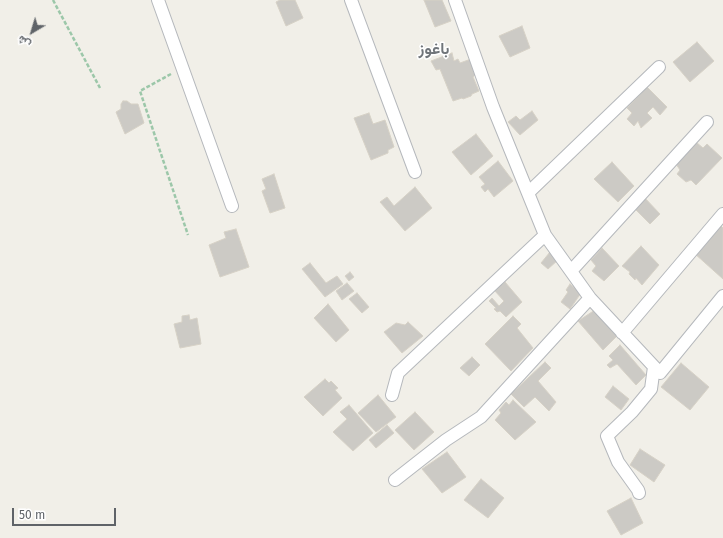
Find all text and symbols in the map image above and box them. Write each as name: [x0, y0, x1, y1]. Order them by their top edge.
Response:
north arrow: [12, 12, 52, 52]
text: ش: [15, 33, 34, 51]
district label: باغوز: [419, 40, 449, 60]
scale bar: [14, 500, 118, 526]
text: 50 m: [19, 508, 45, 522]

